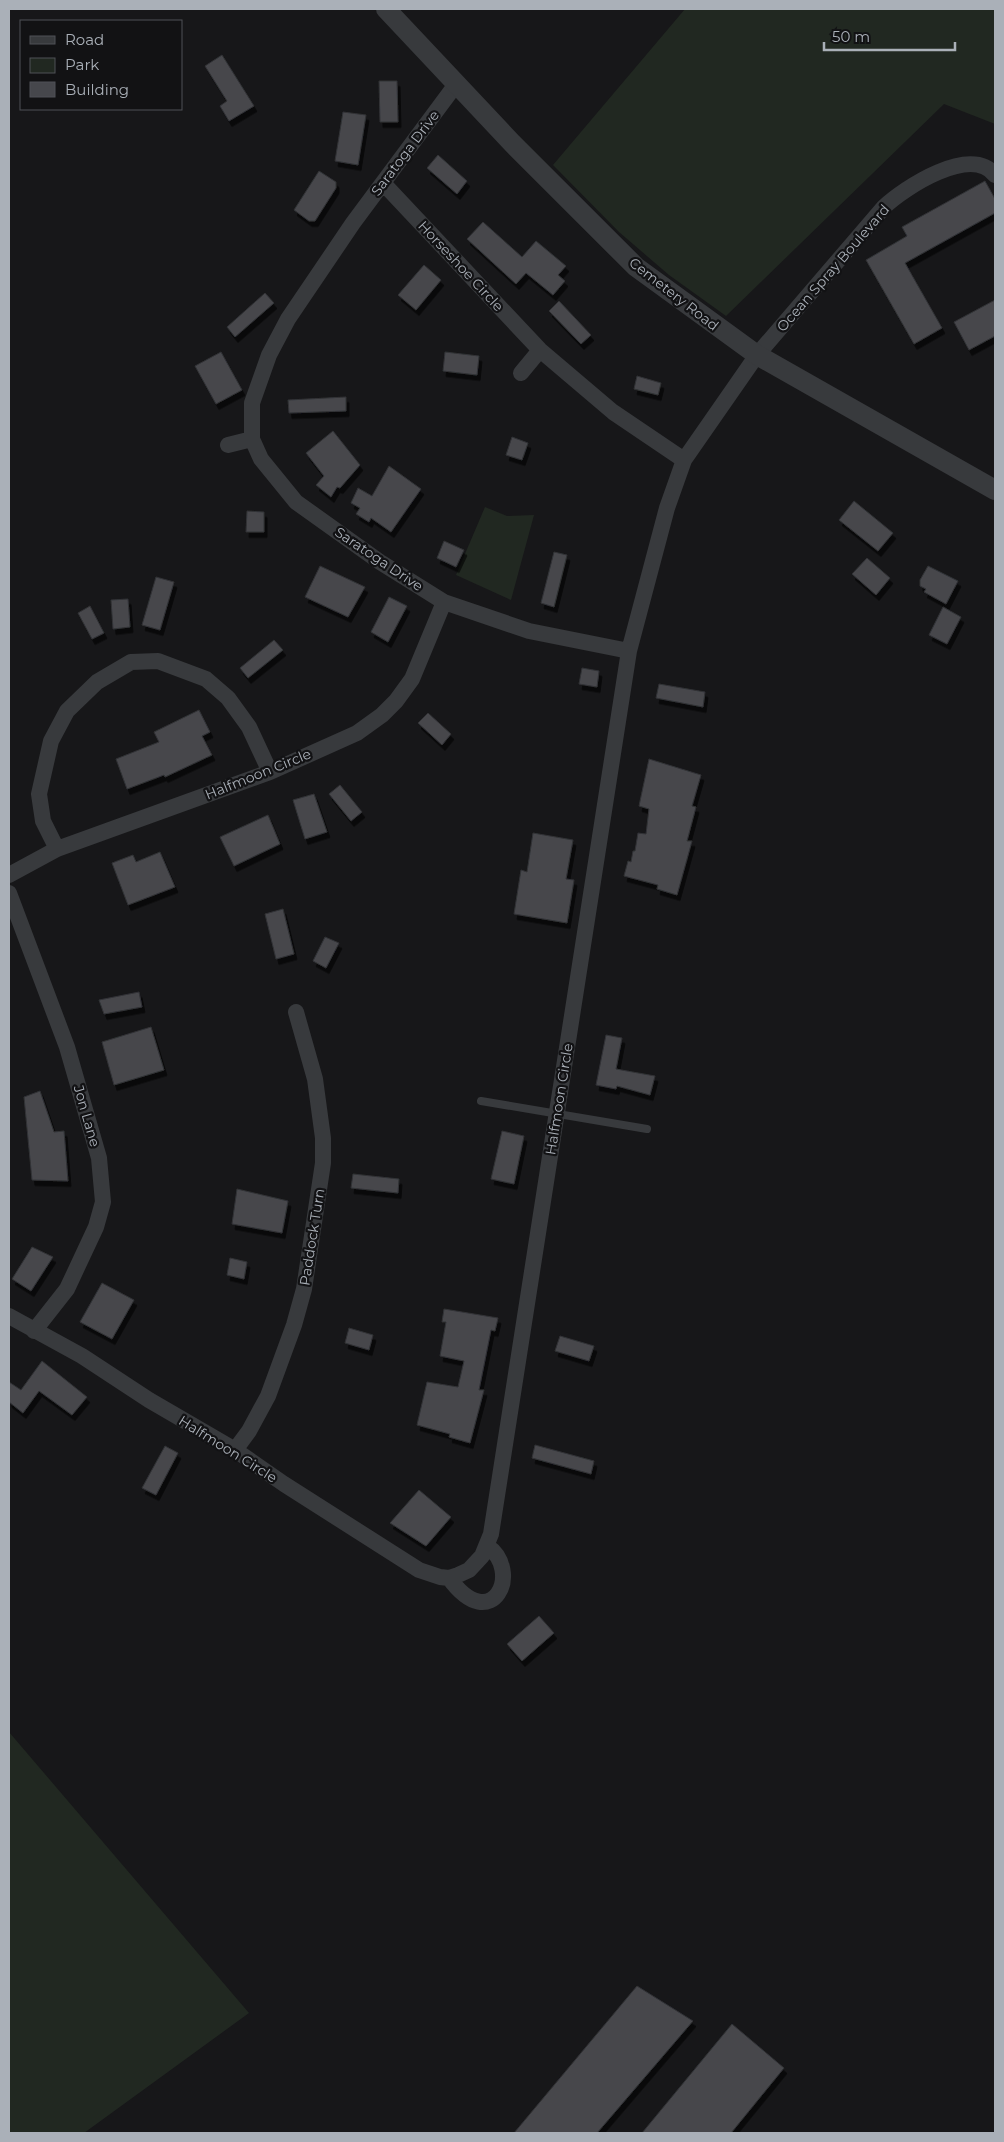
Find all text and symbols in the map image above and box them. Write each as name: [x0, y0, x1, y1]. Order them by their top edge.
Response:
legend: [20, 20, 182, 110]
scale bar: [824, 20, 955, 52]
text: 50 m: [832, 27, 870, 46]
text: Road: [65, 30, 104, 49]
text: Park: [65, 55, 99, 74]
text: Building: [65, 80, 129, 99]
street label: Saratoga Drive: [367, 107, 443, 199]
street label: Ocean Spray Boulevard: [773, 201, 893, 335]
street label: Horseshoe Circle: [414, 217, 508, 315]
street label: Cemetery Road: [626, 253, 722, 335]
street label: Saratoga Drive: [331, 523, 427, 595]
street label: Halfmoon Circle: [202, 745, 314, 803]
street label: Halfmoon Circle: [541, 1042, 577, 1156]
street label: Jon Lane: [69, 1082, 104, 1149]
street label: Paddock Turn: [295, 1187, 329, 1287]
street label: Halfmoon Circle: [175, 1411, 281, 1487]

